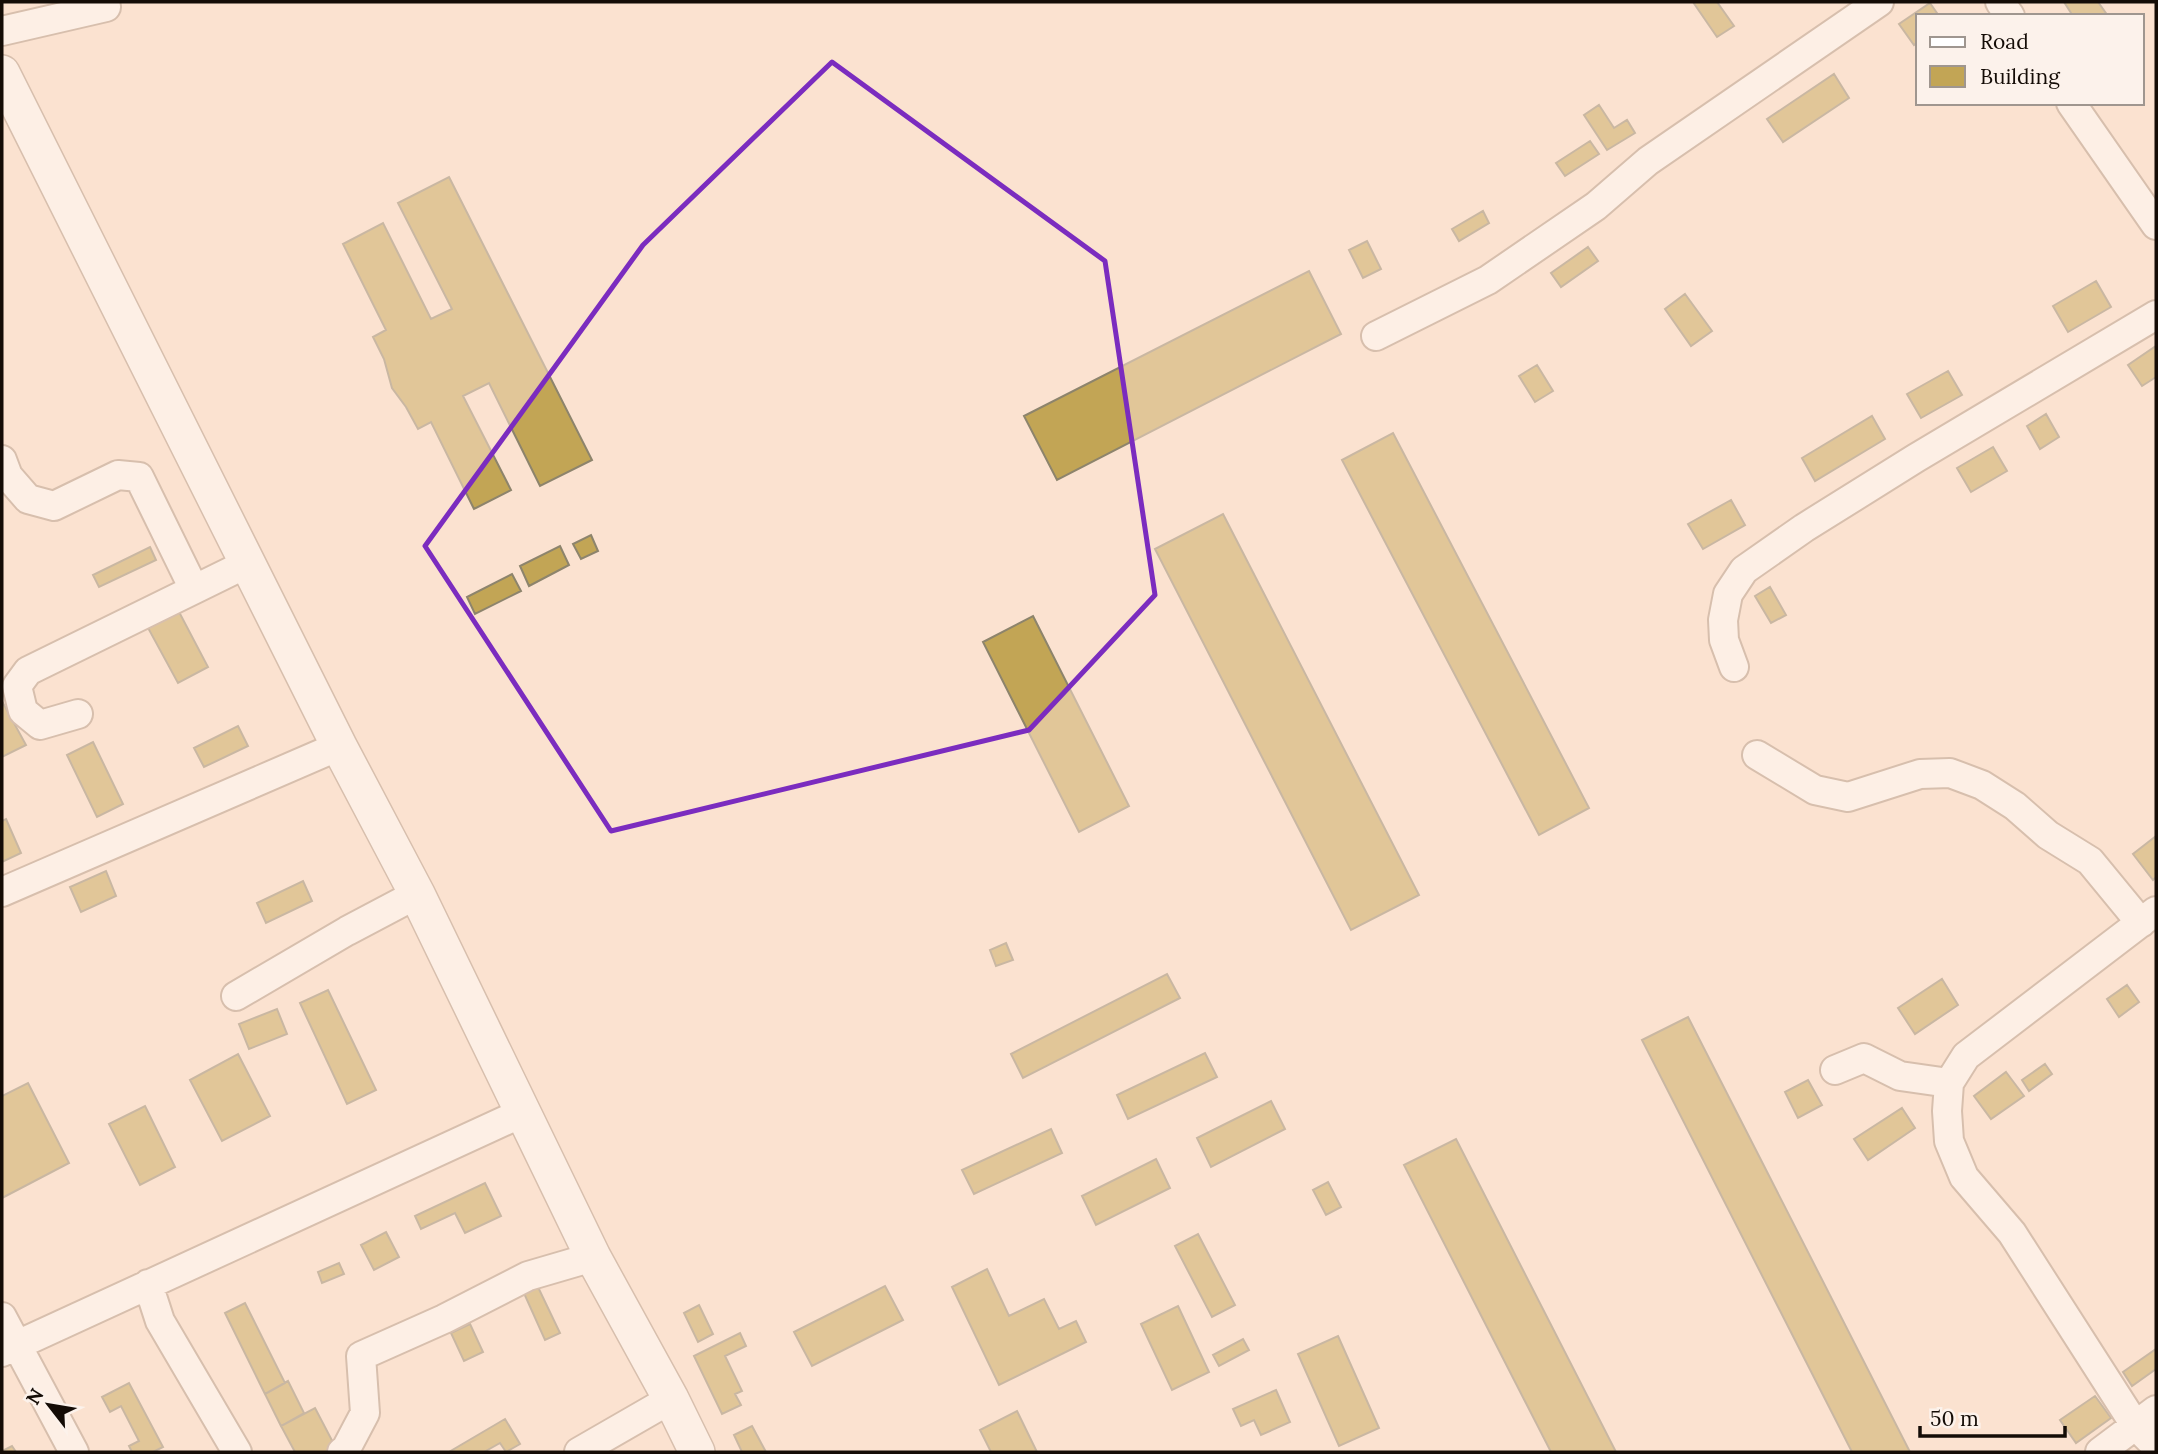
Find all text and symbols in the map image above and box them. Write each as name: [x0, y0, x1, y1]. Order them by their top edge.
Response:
legend: [1916, 14, 2144, 105]
text: Road: [1980, 28, 2029, 55]
text: Building: [1980, 63, 2060, 90]
north arrow: [14, 1370, 84, 1440]
text: N: [20, 1384, 49, 1409]
scale bar: [1920, 1394, 2065, 1438]
text: 50 m: [1930, 1405, 1979, 1432]

